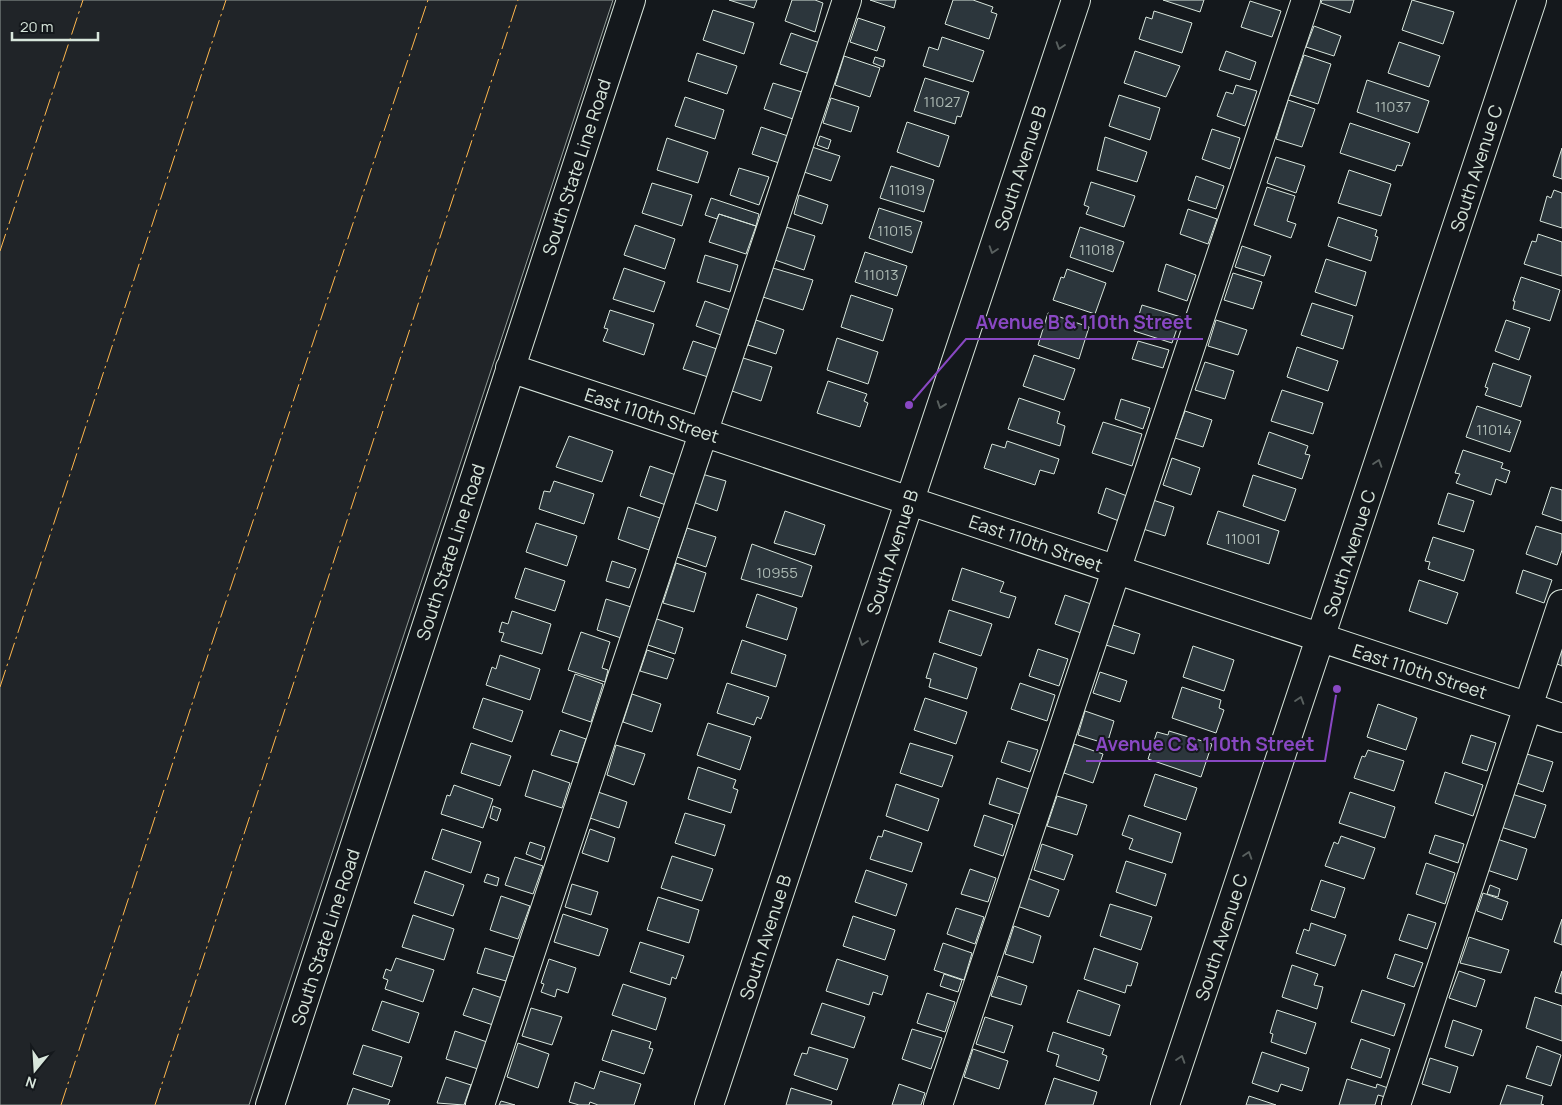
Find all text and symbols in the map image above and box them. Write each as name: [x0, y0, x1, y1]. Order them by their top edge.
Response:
scale bar: [12, 10, 99, 42]
text: 20 m: [20, 16, 53, 37]
one-way arrow: [1056, 42, 1066, 50]
street label: South State Line Road: [536, 76, 616, 258]
house number: 11027: [924, 91, 960, 112]
house number: 11037: [1375, 96, 1411, 117]
street label: South Avenue C: [1444, 101, 1508, 235]
street label: South Avenue B: [988, 102, 1052, 234]
house number: 11019: [889, 179, 925, 200]
house number: 11015: [877, 220, 913, 241]
house number: 11018: [1079, 239, 1115, 260]
one-way arrow: [988, 246, 998, 254]
house number: 11013: [864, 264, 899, 285]
callout: Avenue B & 110th Street: [966, 305, 1203, 339]
text: Avenue B & 110th Street: [976, 309, 1192, 335]
street label: East 110th Street: [582, 382, 722, 448]
one-way arrow: [937, 400, 947, 408]
house number: 11014: [1476, 419, 1512, 440]
one-way arrow: [1372, 459, 1382, 468]
street label: South State Line Road: [410, 461, 490, 643]
street label: South Avenue B: [860, 486, 924, 618]
street label: South Avenue C: [1317, 486, 1381, 620]
street label: East 110th Street: [966, 509, 1106, 577]
house number: 11001: [1225, 528, 1261, 549]
house number: 10955: [756, 562, 798, 583]
one-way arrow: [858, 637, 868, 646]
street label: East 110th Street: [1350, 638, 1490, 704]
one-way arrow: [1294, 697, 1304, 705]
callout: Avenue C & 110th Street: [1086, 727, 1325, 761]
text: Avenue C & 110th Street: [1096, 731, 1314, 757]
street label: South State Line Road: [285, 846, 365, 1028]
one-way arrow: [1243, 851, 1253, 859]
street label: South Avenue C: [1189, 870, 1253, 1004]
street label: South Avenue B: [733, 871, 797, 1003]
north arrow: [10, 1045, 60, 1095]
one-way arrow: [1175, 1055, 1185, 1063]
text: N: [23, 1072, 39, 1093]

